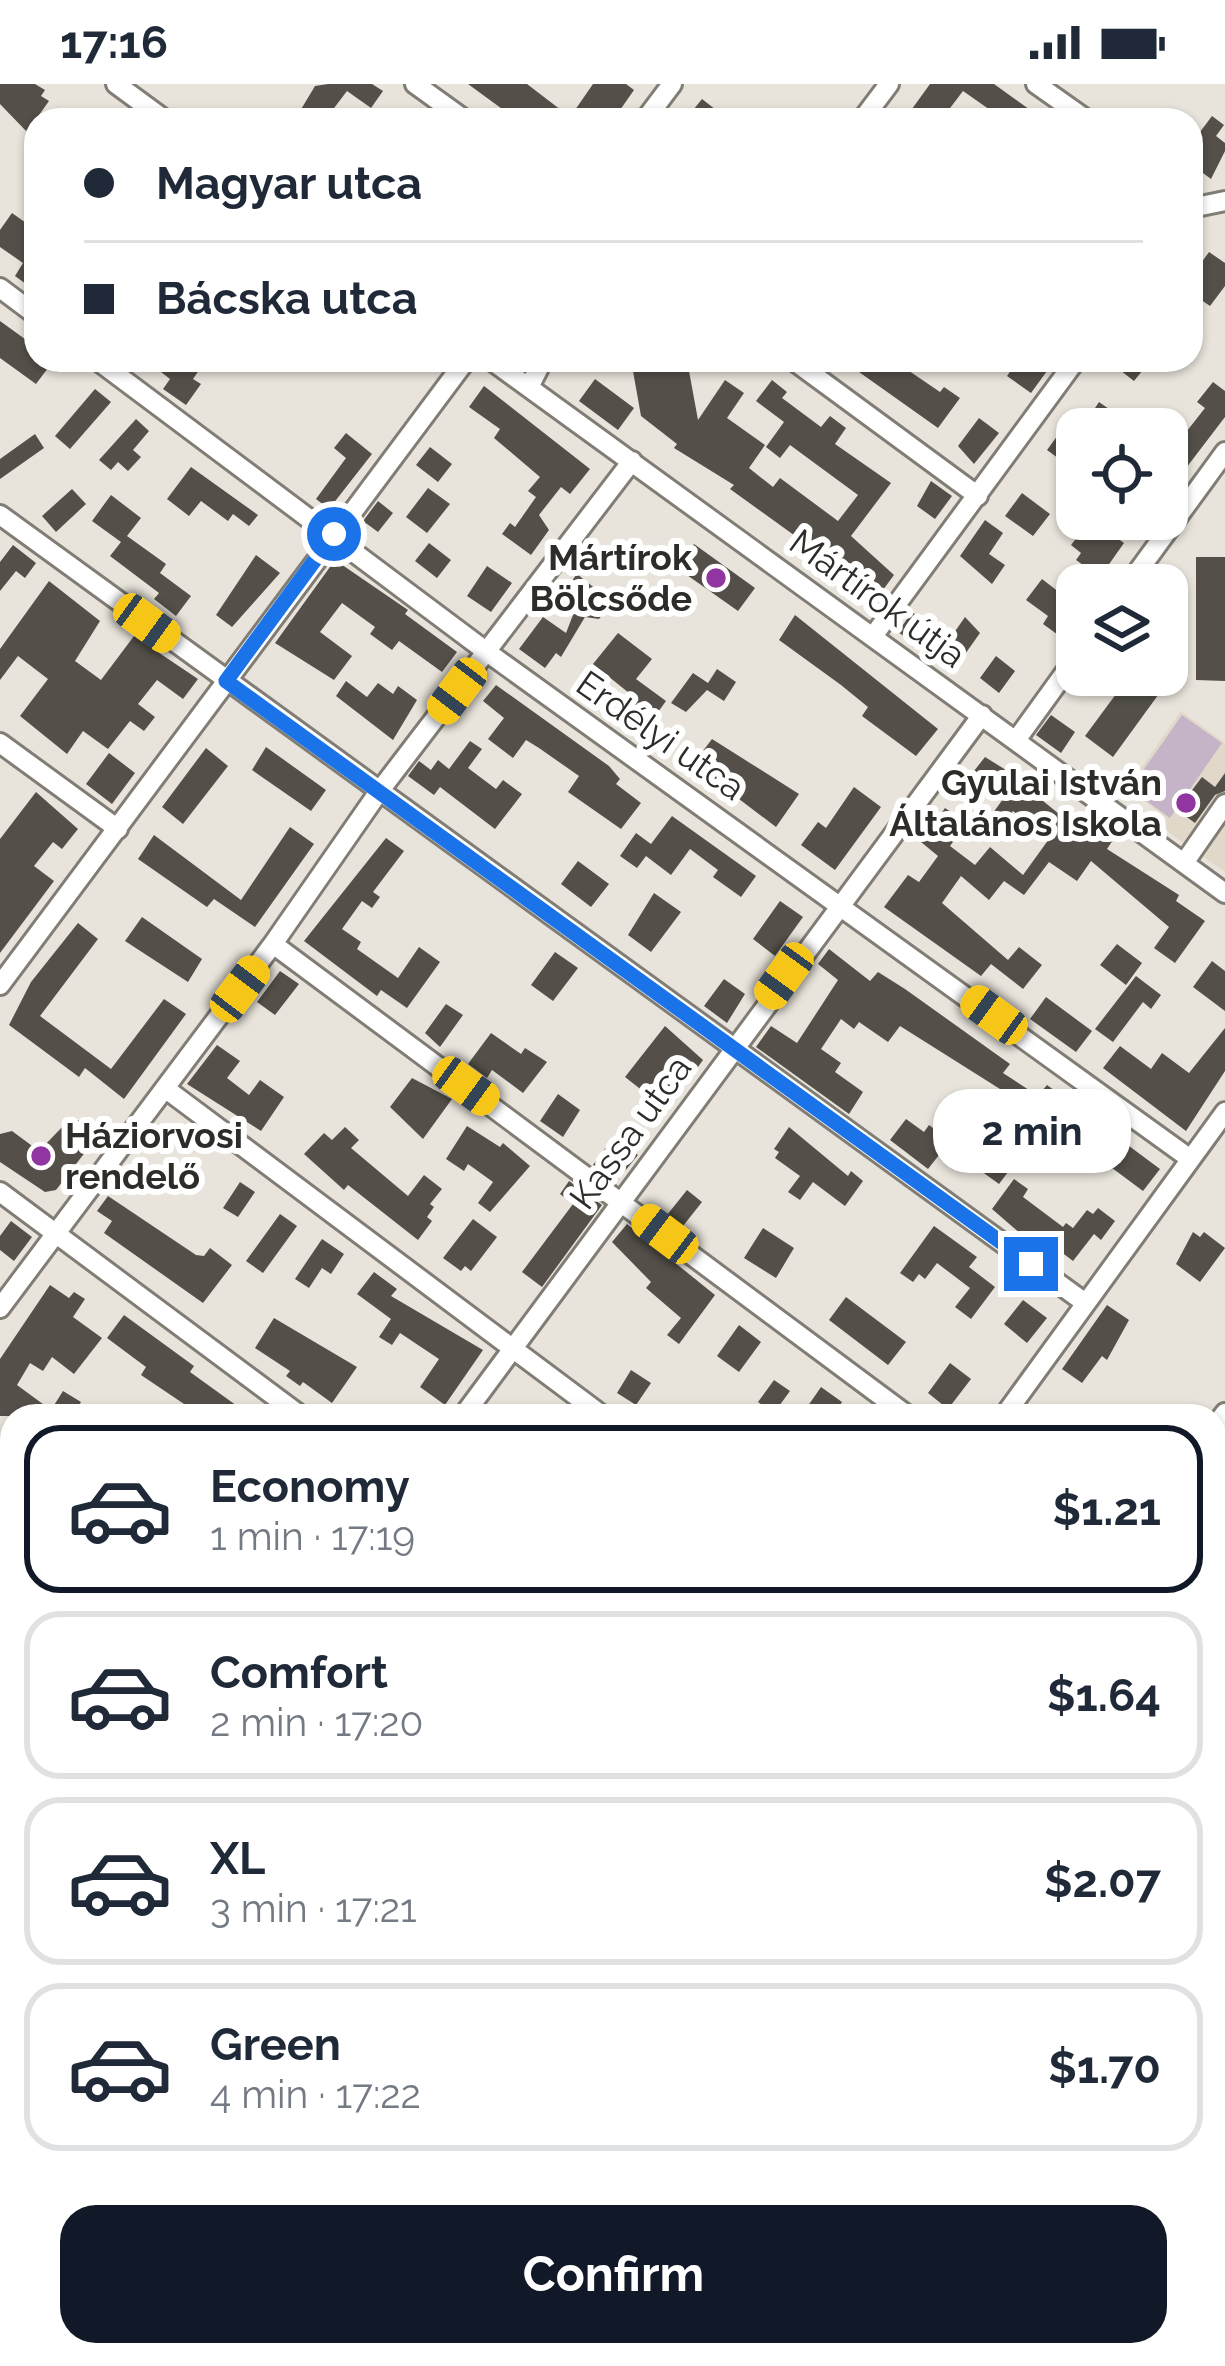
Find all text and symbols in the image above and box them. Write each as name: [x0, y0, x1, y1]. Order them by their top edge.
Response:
text: 17:16: [60, 16, 168, 69]
text: Magyar utca: [156, 157, 422, 210]
text: Bácska utca: [156, 272, 417, 325]
map controls: [1056, 408, 1188, 696]
button: locate: [1056, 408, 1188, 540]
route start: [307, 507, 361, 561]
street label: Mártírok útja: [782, 520, 974, 676]
place label: Mártírok Bölcsőde: [530, 536, 693, 619]
button: layers: [1056, 564, 1188, 696]
marker: Mártírok Bölcsőde: [703, 565, 729, 591]
car: [107, 587, 187, 659]
car: [421, 651, 493, 731]
street label: Erdélyi utca: [569, 662, 753, 808]
place label: Gyulai István Általános Iskola: [889, 761, 1162, 844]
marker: Gyulai István Általános Iskola: [1173, 790, 1199, 816]
car: [748, 936, 820, 1016]
car: [204, 949, 276, 1029]
car: [954, 979, 1034, 1051]
street label: Kassa utca: [560, 1047, 700, 1217]
car: [426, 1050, 506, 1122]
callout: 2 min: [932, 1090, 1130, 1174]
text: 2 min: [981, 1108, 1083, 1154]
place label: Háziorvosi rendelő: [65, 1114, 243, 1197]
marker: Háziorvosi rendelő: [28, 1143, 54, 1169]
car: [625, 1198, 705, 1270]
route end: [1004, 1237, 1058, 1291]
icon: car: [66, 1455, 174, 1563]
text: Economy: [210, 1460, 410, 1513]
text: $1.21: [1053, 1483, 1161, 1536]
text: 1 min · 17:19: [210, 1513, 415, 1559]
icon: car: [66, 1641, 174, 1749]
text: Comfort: [210, 1646, 388, 1699]
text: $1.64: [1047, 1669, 1161, 1722]
text: 2 min · 17:20: [210, 1699, 423, 1745]
icon: car: [66, 1827, 174, 1935]
text: XL: [210, 1832, 265, 1885]
text: $2.07: [1044, 1855, 1161, 1908]
text: 3 min · 17:21: [210, 1885, 417, 1931]
icon: car: [66, 2013, 174, 2121]
text: Green: [210, 2018, 341, 2071]
text: $1.70: [1048, 2041, 1161, 2094]
text: 4 min · 17:22: [210, 2071, 421, 2117]
button: Confirm: [60, 2205, 1167, 2343]

